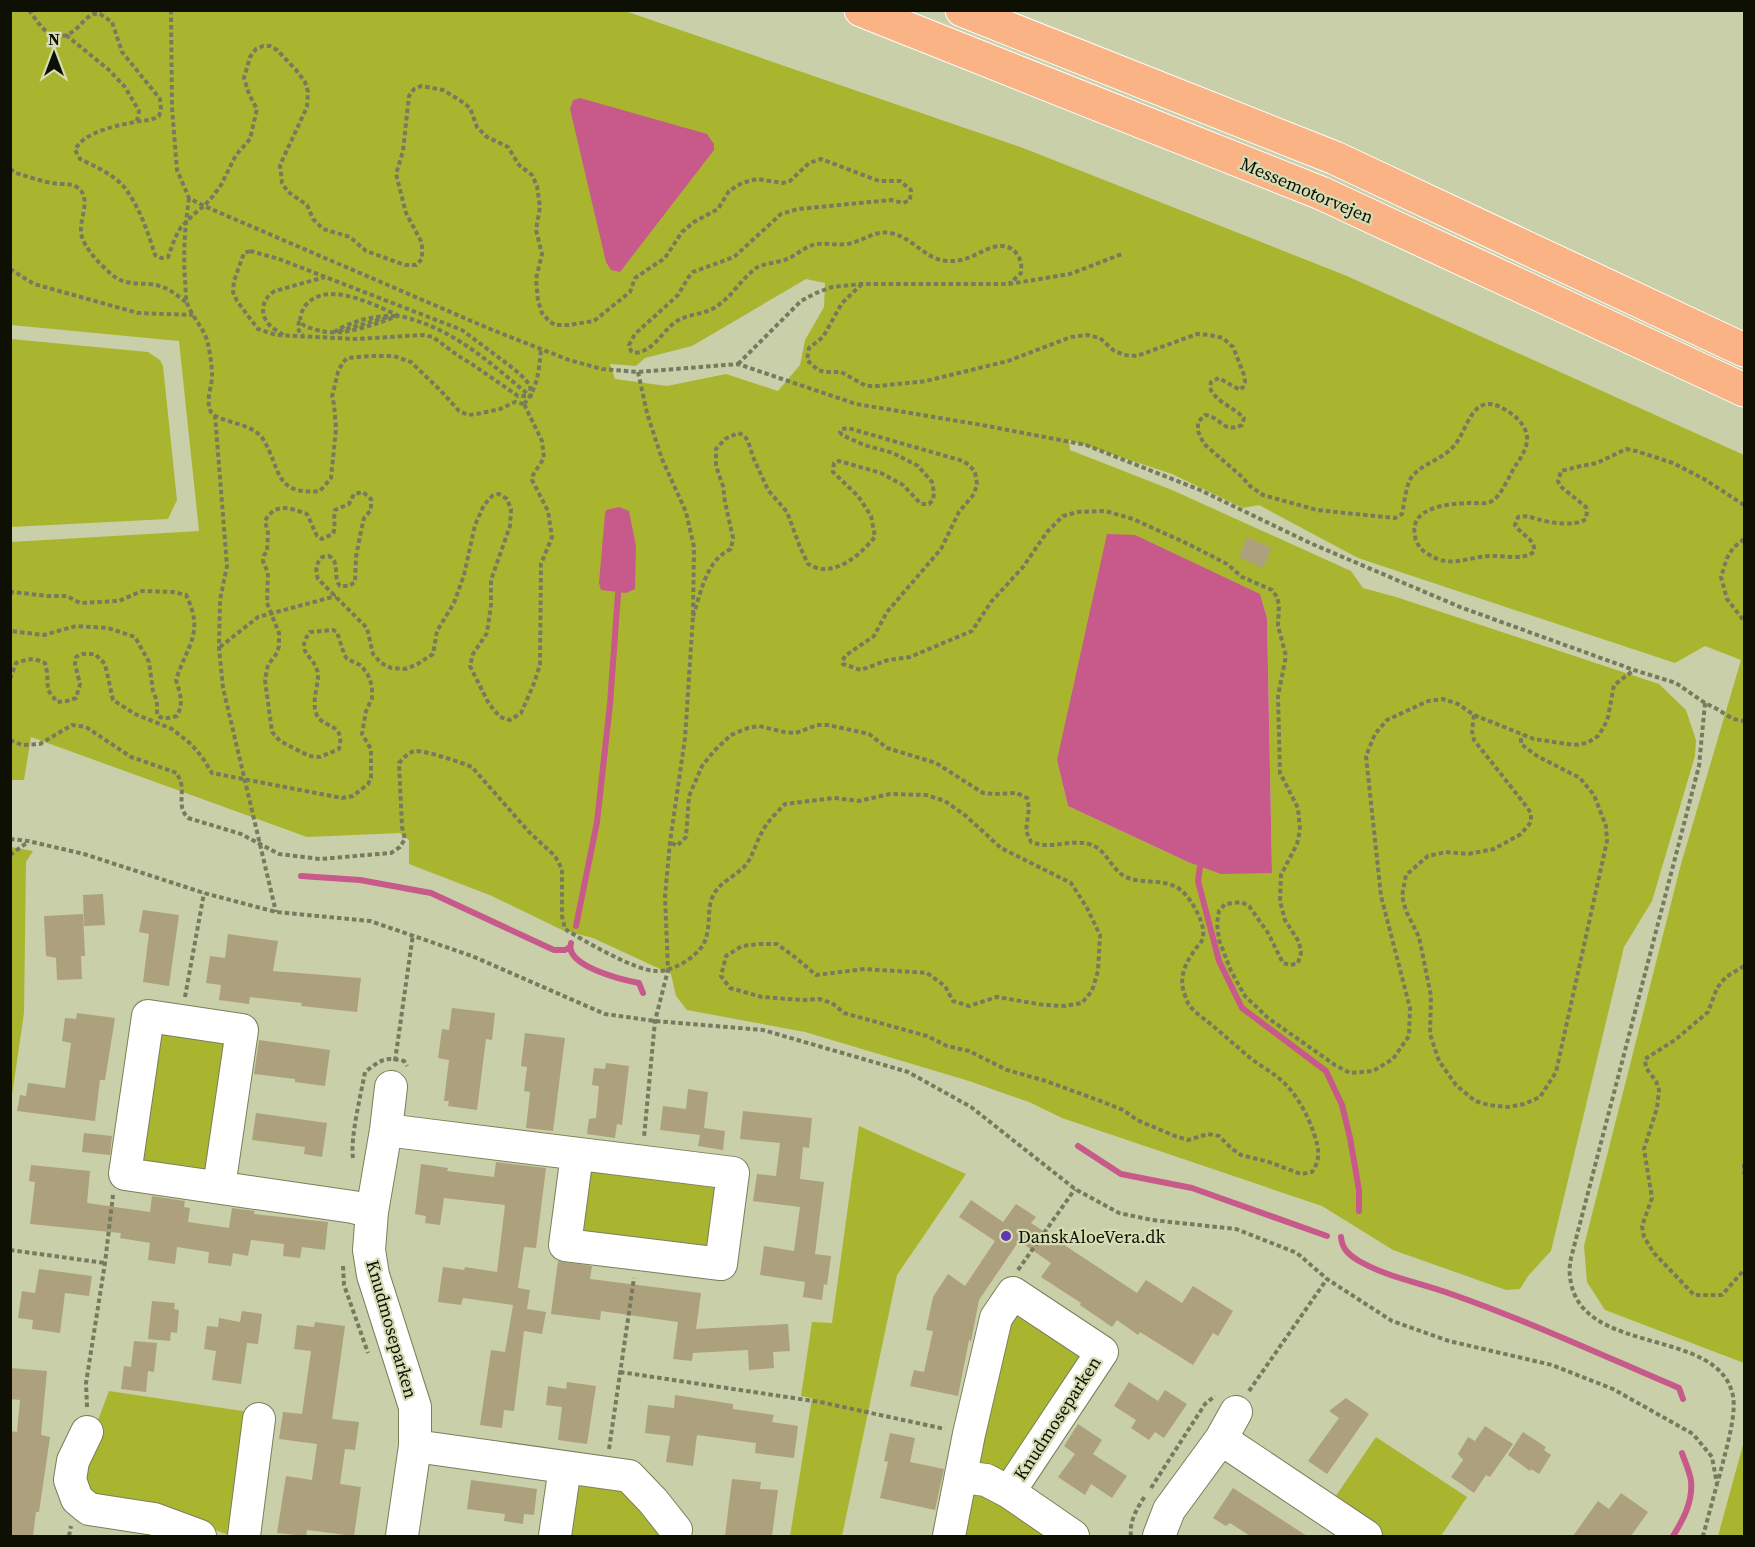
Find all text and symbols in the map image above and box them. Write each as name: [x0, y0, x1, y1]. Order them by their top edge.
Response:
north arrow: [24, 24, 84, 84]
text: N: [48, 28, 60, 50]
street label: Messemotorvejen: [1237, 151, 1377, 229]
place label: DanskAloeVera.dk: [1018, 1224, 1165, 1249]
marker: DanskAloeVera.dk: [999, 1229, 1013, 1243]
street label: Knudmoseparken: [360, 1257, 424, 1401]
street label: Knudmoseparken: [1008, 1351, 1106, 1485]

